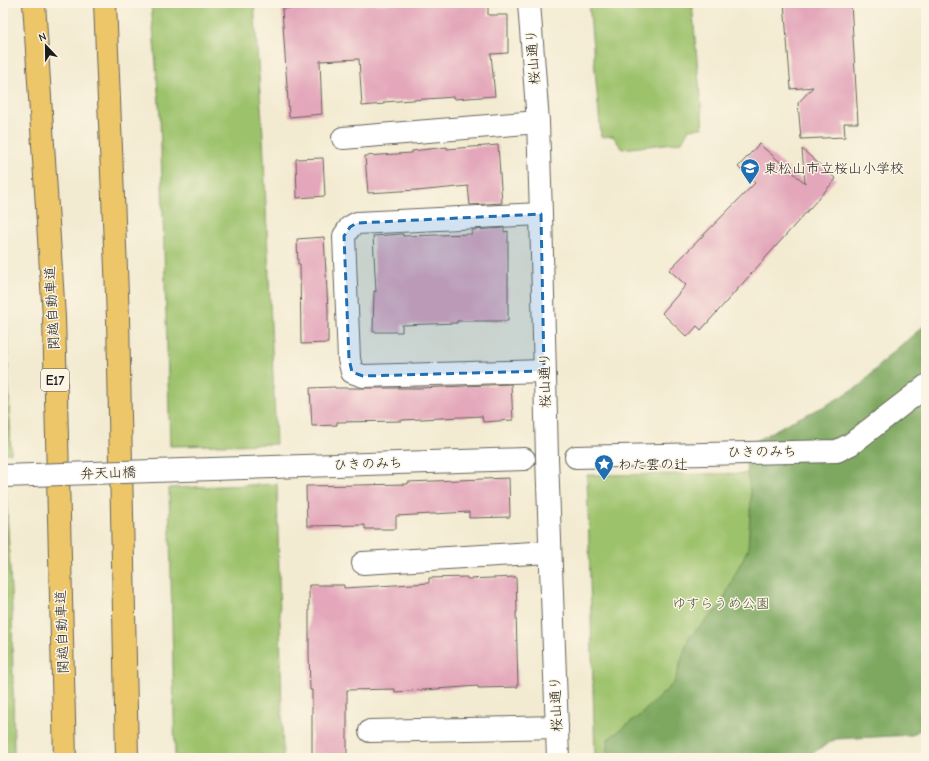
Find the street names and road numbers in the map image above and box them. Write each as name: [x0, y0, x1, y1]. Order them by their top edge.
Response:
street label: 桜山通り: [523, 28, 543, 86]
street label: 関越自動車道: [41, 266, 63, 350]
street label: 桜山通り: [536, 352, 554, 408]
road number: E17: [41, 369, 69, 391]
street label: ひきのみち: [727, 443, 797, 461]
street label: ひきのみち: [333, 454, 403, 474]
street label: 弁天山橋: [80, 464, 136, 482]
street label: 関越自動車道: [52, 590, 72, 674]
street label: 桜山通り: [547, 676, 565, 732]

